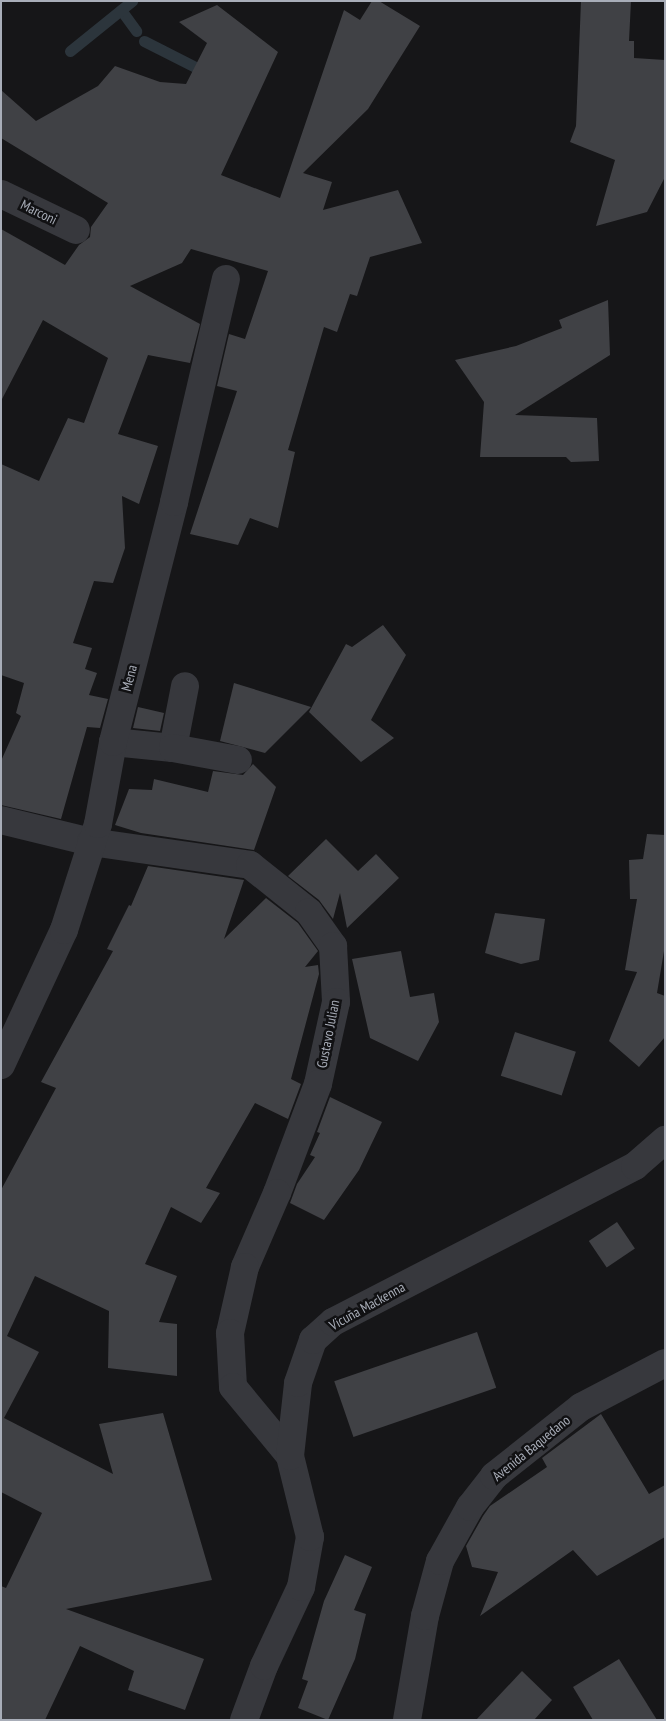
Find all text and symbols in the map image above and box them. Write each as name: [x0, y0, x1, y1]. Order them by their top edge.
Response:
street label: Marconi: [18, 196, 60, 228]
street label: Mena: [118, 663, 140, 693]
street label: Gustavo Julian: [313, 998, 343, 1070]
street label: Vicuña Mackenna: [326, 1278, 408, 1334]
street label: Avenida Baquedano: [489, 1412, 573, 1484]

